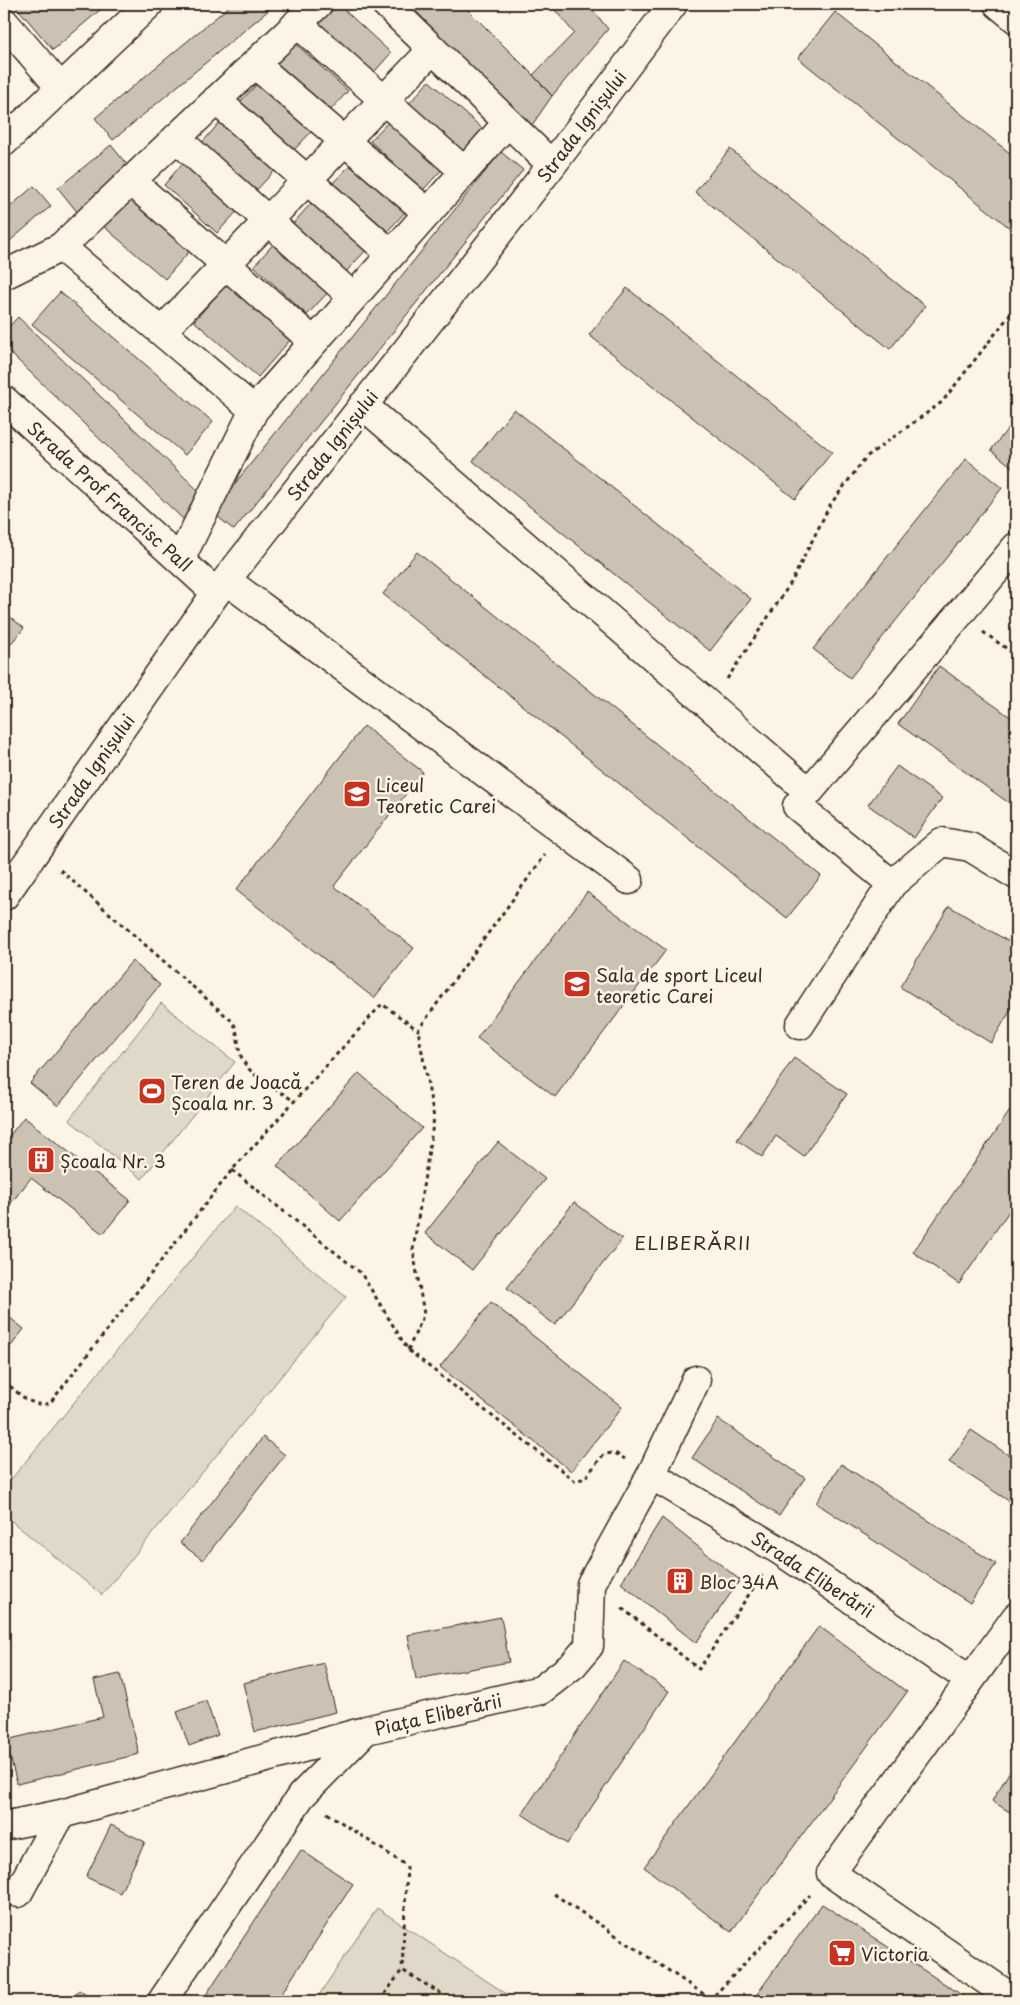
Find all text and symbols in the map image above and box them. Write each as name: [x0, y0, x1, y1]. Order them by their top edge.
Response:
street label: Strada Ignișului: [530, 64, 632, 188]
street label: Strada Ignișului: [280, 384, 384, 506]
street label: Strada Prof Francisc Pall: [22, 414, 198, 578]
street label: Strada Ignișului: [41, 708, 141, 834]
place label: Liceul Teoretic Carei: [376, 771, 496, 819]
school or university icon: Liceul Teoretic Carei: [342, 779, 372, 809]
place label: Sala de sport Liceul teoretic Carei: [596, 961, 763, 1009]
school or university icon: Sala de sport Liceul teoretic Carei: [562, 969, 592, 999]
place label: Teren de Joacă Școala nr. 3: [171, 1068, 302, 1116]
sports icon: Teren de Joacă Școala nr. 3: [137, 1076, 167, 1106]
building icon: Școala Nr. 3: [26, 1145, 56, 1175]
place label: Școala Nr. 3: [60, 1147, 166, 1174]
district label: ELIBERĂRII: [634, 1228, 752, 1256]
street label: Strada Eliberării: [746, 1524, 880, 1624]
building icon: Bloc 34A: [665, 1566, 695, 1596]
place label: Bloc 34A: [699, 1568, 779, 1595]
street label: Piața Eliberării: [372, 1686, 504, 1742]
supermarket icon: Victoria: [827, 1938, 857, 1968]
place label: Victoria: [861, 1940, 930, 1967]

